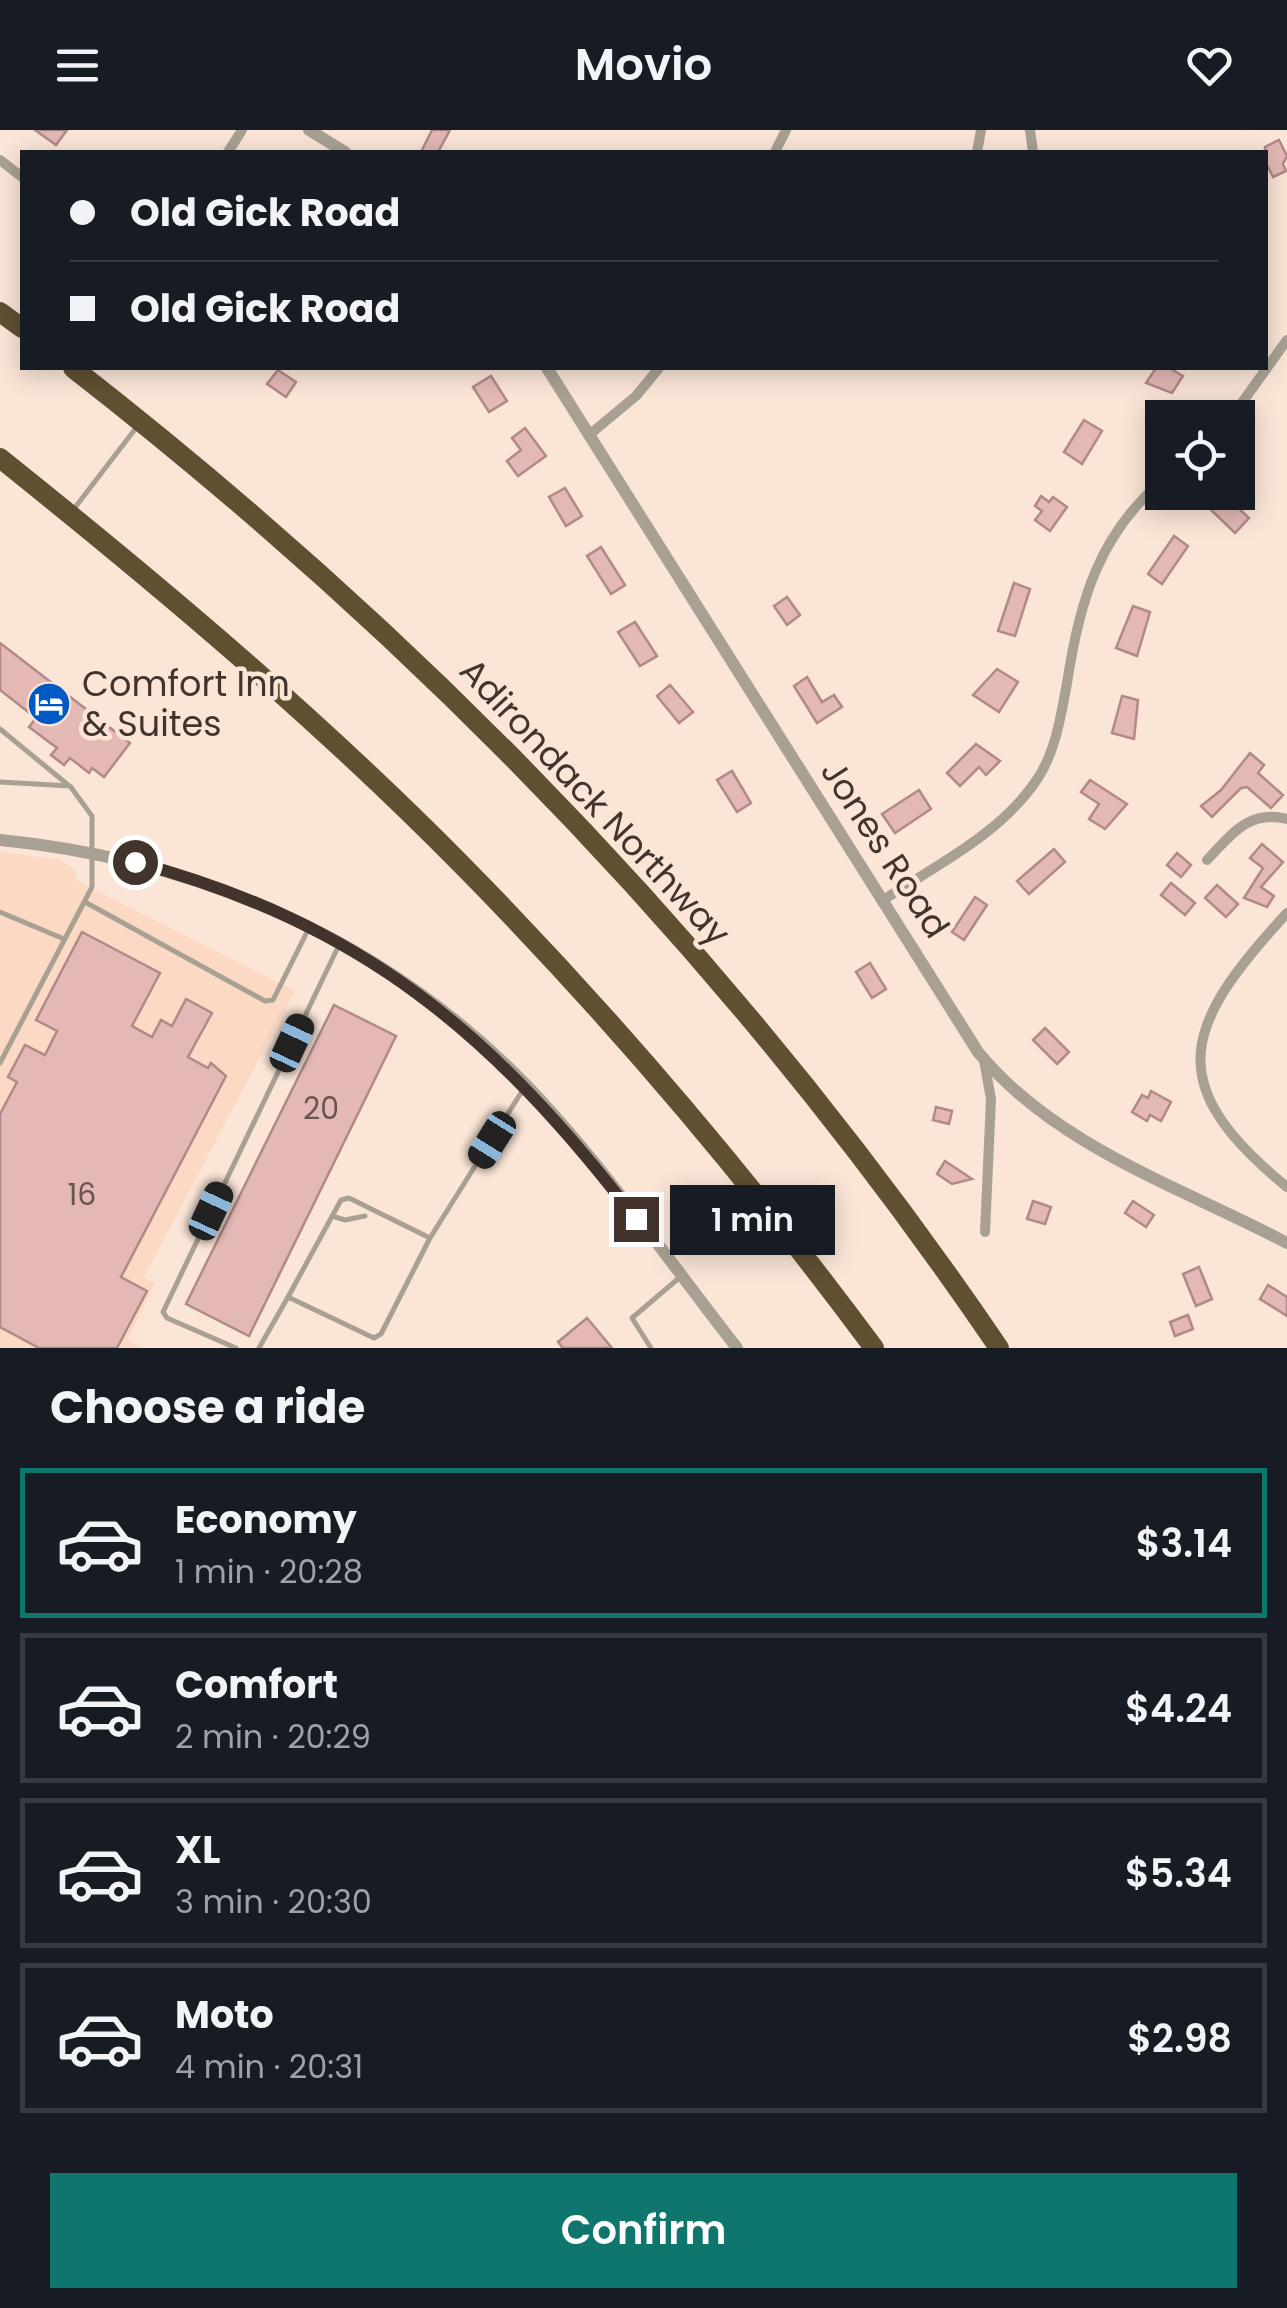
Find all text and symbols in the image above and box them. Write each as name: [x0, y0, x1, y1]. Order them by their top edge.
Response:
text: Movio: [575, 33, 712, 96]
icon: menu: [50, 38, 105, 93]
icon: heart: [1182, 38, 1237, 93]
text: Old Gick Road: [130, 186, 400, 239]
text: Old Gick Road: [130, 282, 400, 335]
map controls: [1145, 400, 1255, 510]
button: locate: [1145, 400, 1255, 510]
street label: Adirondack Northway: [449, 647, 742, 956]
place label: Comfort Inn & Suites: [82, 659, 290, 748]
hotel icon: Comfort Inn & Suites: [26, 681, 72, 727]
street label: Jones Road: [809, 750, 961, 947]
route start: [113, 840, 158, 885]
car: [266, 1009, 318, 1077]
house number: 20: [303, 1087, 339, 1130]
car: [463, 1107, 521, 1173]
house number: 16: [68, 1173, 96, 1216]
car: [185, 1177, 237, 1245]
callout: 1 min: [671, 1184, 836, 1254]
route end: [614, 1197, 659, 1242]
text: 1 min: [711, 1197, 794, 1242]
text: Choose a ride: [50, 1376, 365, 1439]
text: Economy: [175, 1493, 357, 1546]
icon: car: [55, 1498, 145, 1588]
text: $3.14: [1136, 1517, 1232, 1570]
text: 1 min · 20:28: [175, 1549, 363, 1594]
text: Comfort: [175, 1658, 338, 1711]
icon: car: [55, 1663, 145, 1753]
text: $4.24: [1125, 1682, 1232, 1735]
text: 2 min · 20:29: [175, 1714, 371, 1759]
text: XL: [175, 1823, 220, 1876]
icon: car: [55, 1828, 145, 1918]
text: $5.34: [1125, 1847, 1232, 1900]
text: 3 min · 20:30: [175, 1879, 372, 1924]
text: Moto: [175, 1988, 274, 2041]
icon: car: [55, 1993, 145, 2083]
text: $2.98: [1127, 2012, 1232, 2065]
text: 4 min · 20:31: [175, 2044, 363, 2089]
button: Confirm: [50, 2173, 1237, 2288]

